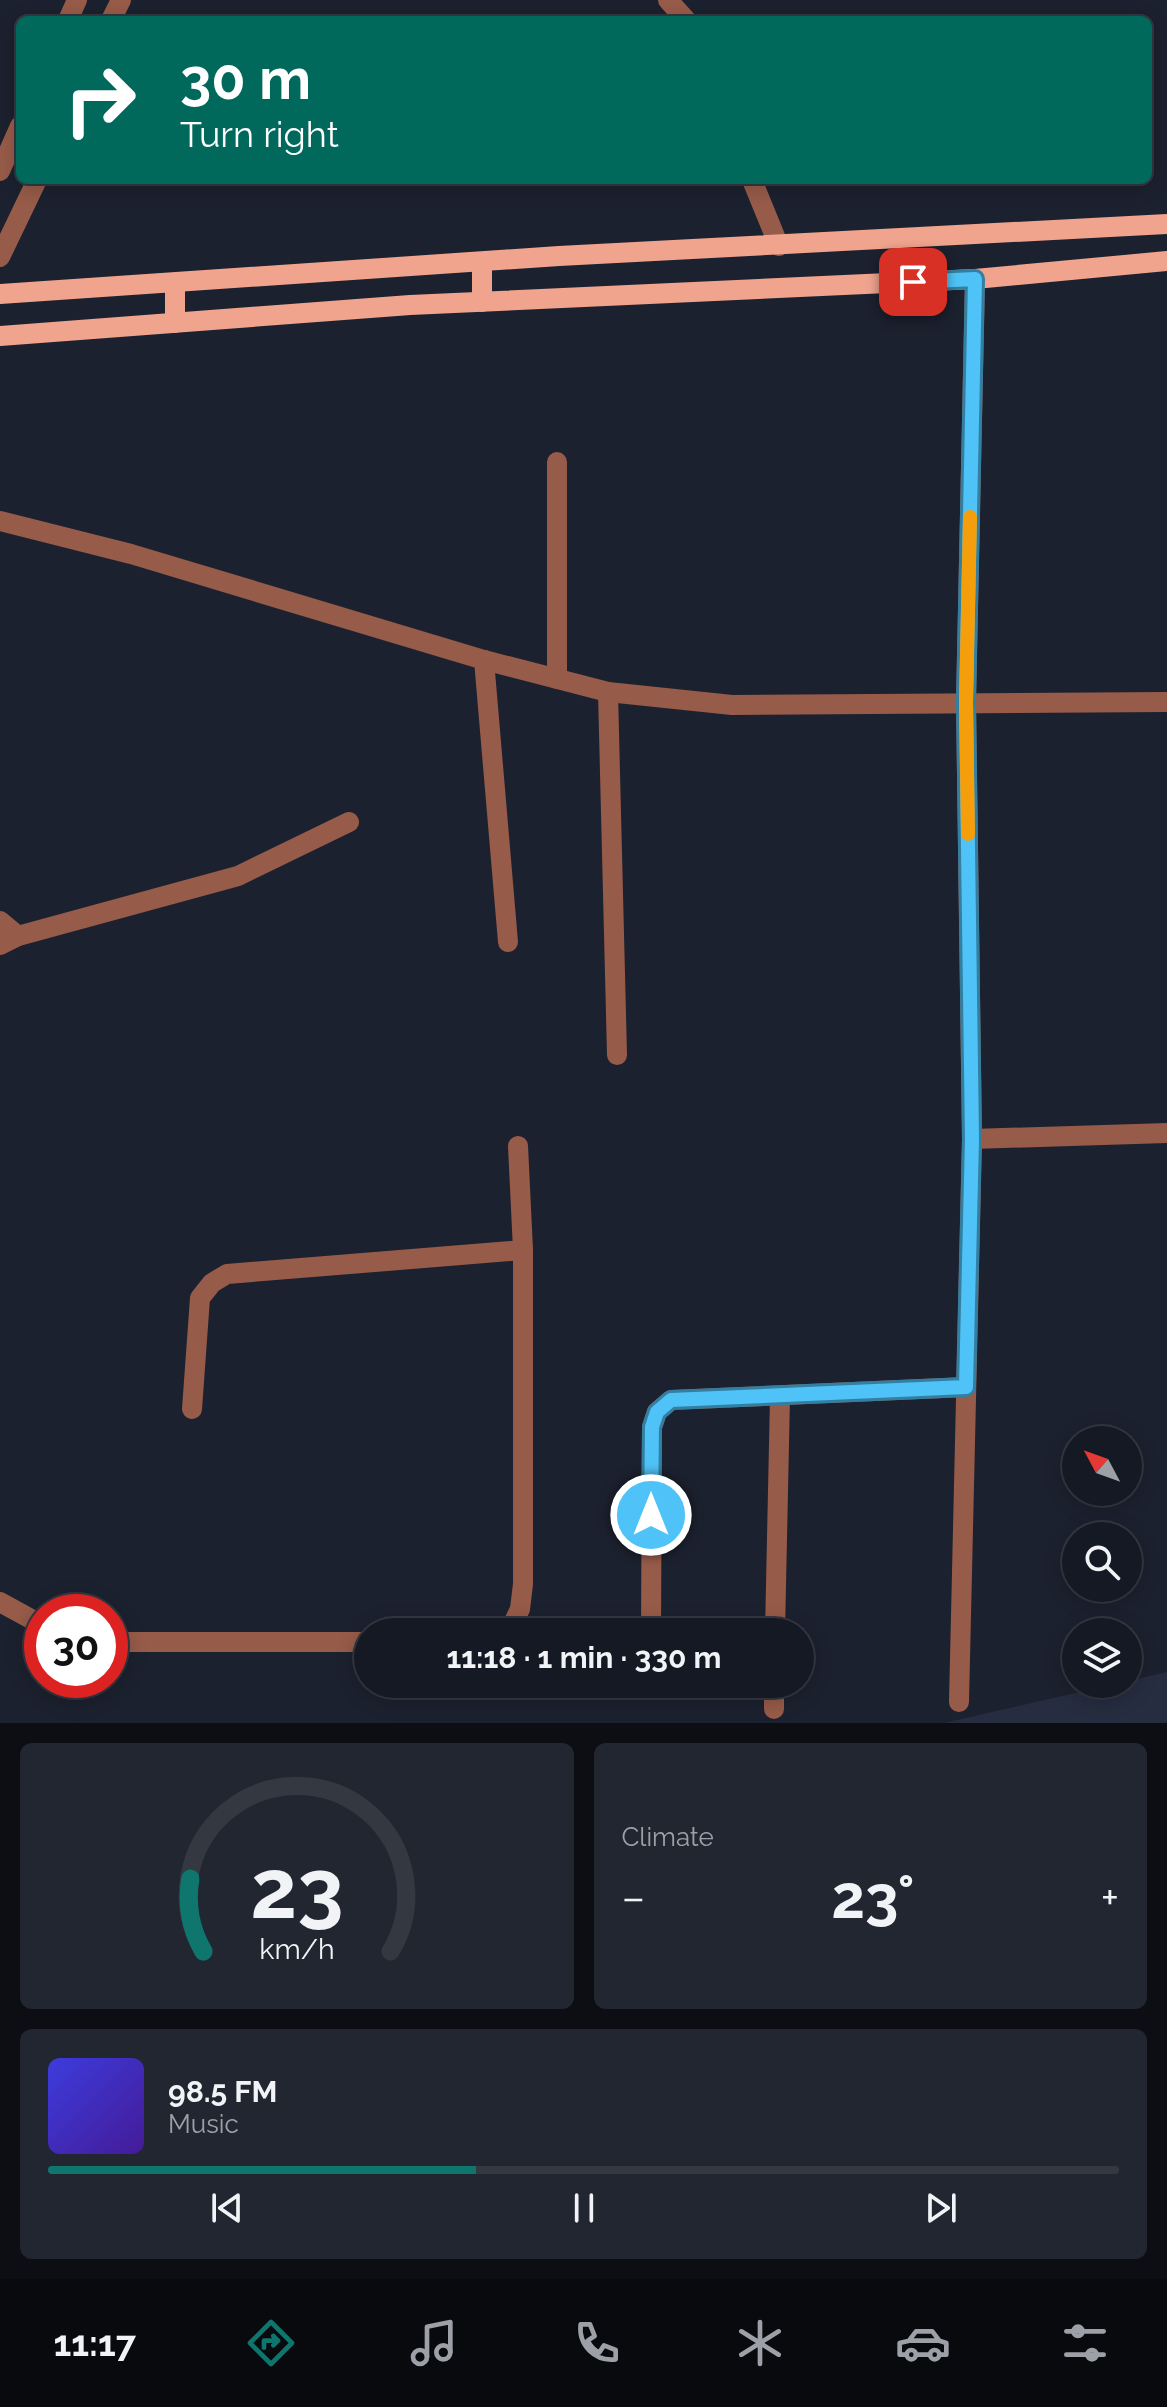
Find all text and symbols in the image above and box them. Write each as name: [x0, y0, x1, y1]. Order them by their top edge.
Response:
text: 30 m: [180, 46, 311, 112]
icon: right: [48, 48, 152, 152]
text: Turn right: [180, 113, 339, 155]
pin: [879, 248, 947, 316]
icon: arrive: [891, 260, 935, 304]
north arrow: [1062, 1426, 1142, 1506]
map controls: [1062, 1426, 1142, 1698]
position arrow: [609, 1473, 693, 1557]
button: search: [1062, 1522, 1142, 1602]
speed limit sign: 30: [24, 1594, 128, 1698]
button: layers: [1062, 1618, 1142, 1698]
text: 11:18 · 1 min · 330 m: [446, 1640, 722, 1675]
text: Climate: [622, 1822, 714, 1852]
text: 23: [250, 1840, 343, 1937]
text: 23°: [831, 1862, 915, 1932]
text: −: [622, 1872, 645, 1923]
text: +: [1101, 1872, 1119, 1923]
text: km/h: [259, 1932, 334, 1966]
text: 98.5 FM: [168, 2074, 278, 2109]
text: Music: [168, 2109, 239, 2139]
icon: previous: [205, 2186, 249, 2230]
icon: pause: [562, 2186, 606, 2230]
icon: next: [919, 2186, 963, 2230]
icon: directions: [243, 2315, 299, 2371]
icon: music: [406, 2315, 462, 2371]
icon: phone: [569, 2315, 625, 2371]
icon: climate: [732, 2315, 788, 2371]
icon: car: [895, 2315, 951, 2371]
icon: filters: [1057, 2315, 1113, 2371]
text: 11:17: [53, 2322, 136, 2364]

